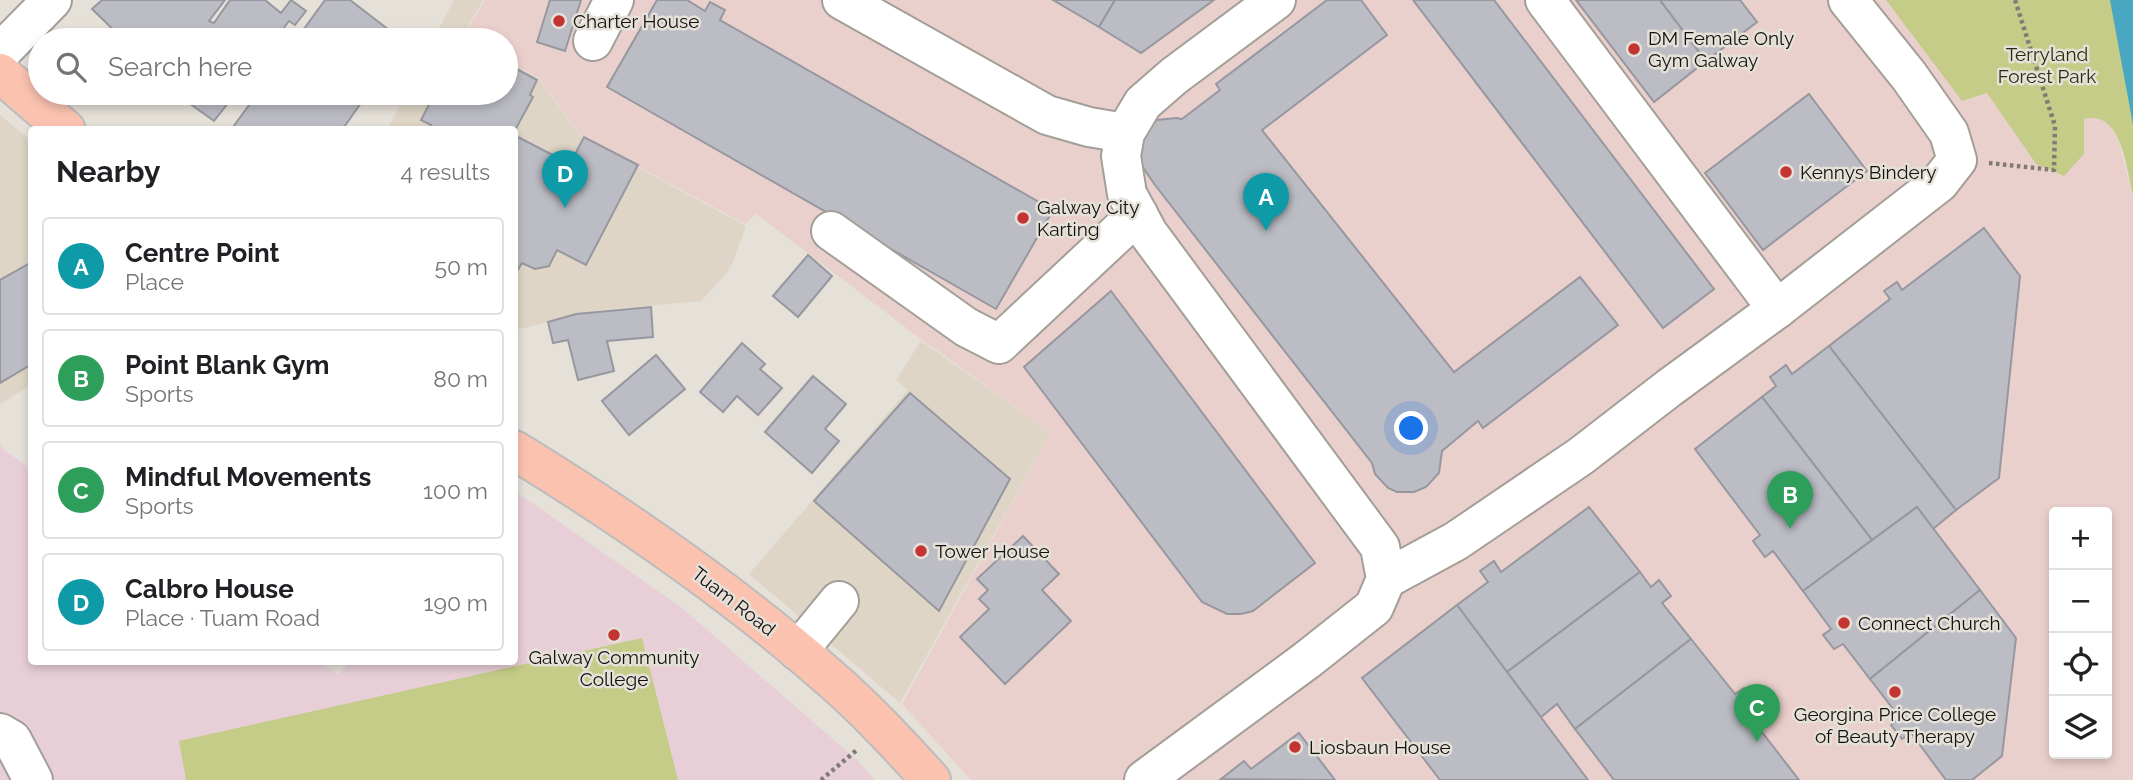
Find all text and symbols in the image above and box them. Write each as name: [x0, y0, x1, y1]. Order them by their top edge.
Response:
place label: Charter House: [573, 10, 699, 32]
marker: Charter House: [551, 13, 567, 29]
place label: DM Female Only Gym Galway: [1648, 27, 1794, 71]
search box: [28, 28, 518, 105]
marker: DM Female Only Gym Galway: [1626, 41, 1642, 57]
park label: Terryland Forest Park: [1998, 43, 2096, 87]
icon: search: [52, 48, 90, 86]
text: Search here: [108, 52, 252, 82]
pin: D: [542, 150, 588, 208]
text: Nearby: [56, 154, 160, 189]
text: 4 results: [401, 158, 490, 185]
place label: Kennys Bindery: [1800, 161, 1937, 183]
marker: Kennys Bindery: [1778, 164, 1794, 180]
pin: A: [1243, 173, 1289, 231]
place label: Galway City Karting: [1037, 196, 1140, 240]
marker: Galway City Karting: [1015, 210, 1031, 226]
text: Centre Point: [125, 238, 280, 268]
text: A: [73, 253, 89, 280]
text: 50 m: [434, 253, 488, 280]
text: Place: [125, 268, 184, 295]
text: Point Blank Gym: [125, 350, 330, 380]
text: B: [73, 365, 89, 392]
text: 80 m: [433, 365, 488, 392]
text: Sports: [125, 380, 194, 407]
your location: [1394, 411, 1428, 445]
text: Mindful Movements: [125, 462, 371, 492]
pin: B: [1767, 471, 1813, 529]
text: C: [73, 477, 89, 504]
text: 100 m: [423, 477, 488, 504]
text: Sports: [125, 492, 194, 519]
map controls: [2049, 507, 2112, 759]
button: +: [2049, 507, 2112, 570]
place label: Tower House: [935, 540, 1050, 562]
marker: Tower House: [913, 543, 929, 559]
street label: Tuam Road: [688, 562, 780, 640]
button: −: [2049, 570, 2112, 633]
text: Calbro House: [125, 574, 294, 604]
text: D: [73, 589, 89, 616]
text: 190 m: [424, 589, 488, 616]
text: Place · Tuam Road: [125, 604, 320, 631]
place label: Connect Church: [1858, 612, 2001, 634]
marker: Connect Church: [1836, 615, 1852, 631]
marker: Galway Community College: [606, 627, 622, 643]
button: locate: [2049, 633, 2112, 696]
place label: Galway Community College: [528, 646, 700, 690]
pin: C: [1734, 684, 1780, 742]
marker: Georgina Price College of Beauty Therapy: [1887, 684, 1903, 700]
button: layers: [2049, 696, 2112, 759]
place label: Georgina Price College of Beauty Therapy: [1794, 703, 1996, 747]
place label: Liosbaun House: [1309, 736, 1451, 758]
marker: Liosbaun House: [1287, 739, 1303, 755]

